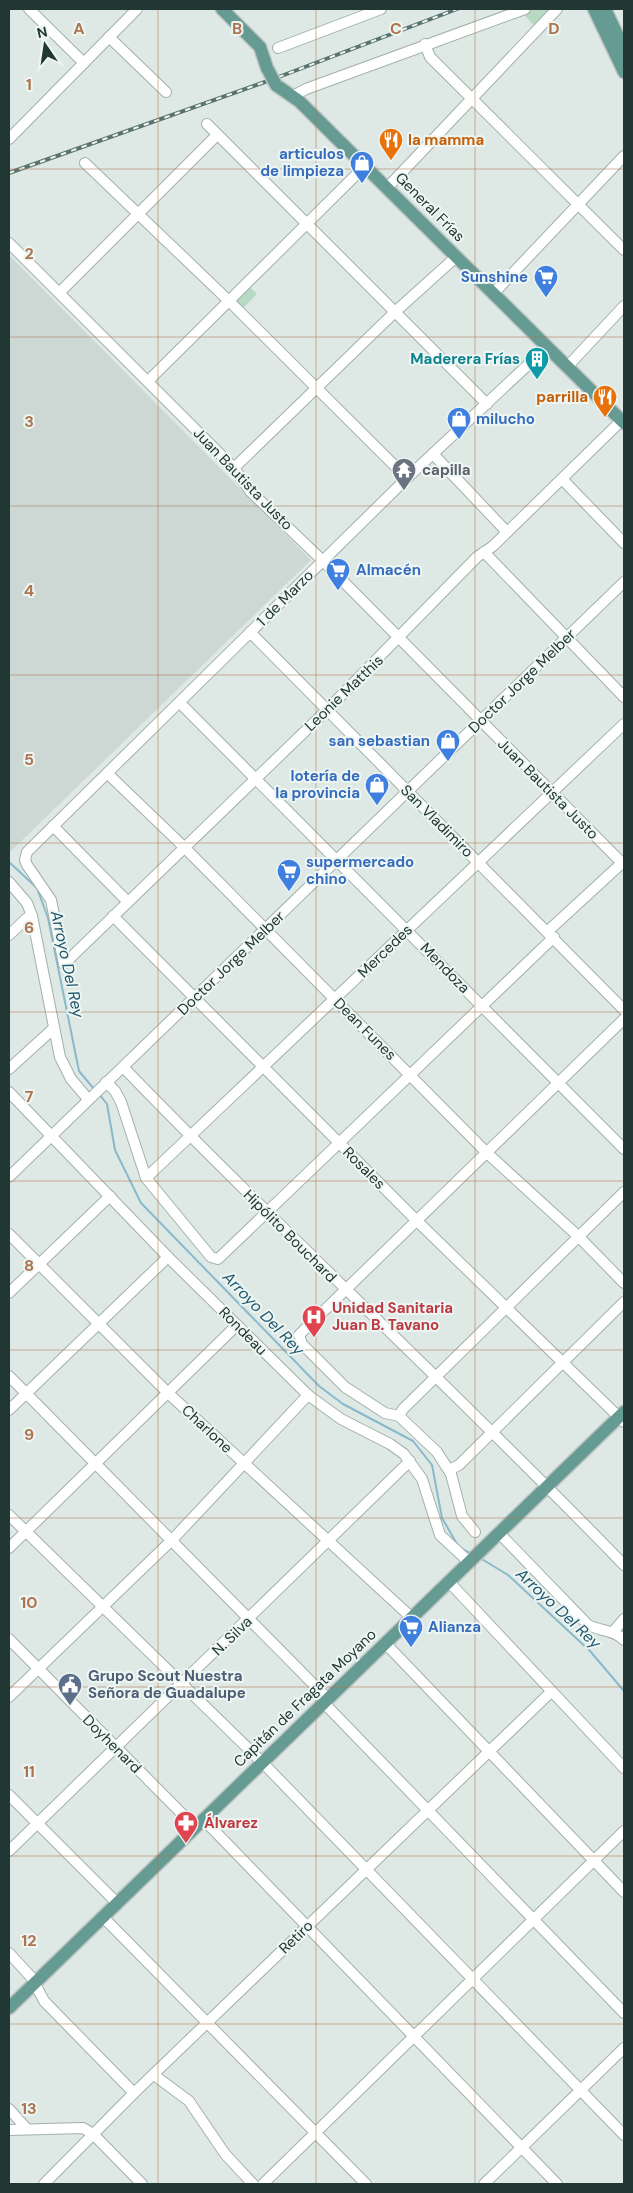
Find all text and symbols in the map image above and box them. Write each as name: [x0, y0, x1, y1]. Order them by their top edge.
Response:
text: A: [73, 18, 85, 39]
text: B: [232, 18, 242, 39]
text: C: [390, 18, 402, 39]
text: D: [548, 18, 560, 39]
north arrow: [20, 20, 70, 70]
text: N: [35, 22, 49, 42]
text: 1: [26, 74, 32, 95]
restaurant icon: la mamma: [378, 127, 404, 161]
place label: la mamma: [408, 130, 484, 150]
place label: articulos de limpieza: [260, 144, 344, 181]
shop icon: articulos de limpieza: [349, 150, 375, 184]
street label: General Frías: [391, 168, 469, 246]
text: 2: [24, 243, 34, 264]
supermarket icon: Sunshine: [533, 264, 559, 298]
place label: Sunshine: [461, 267, 528, 287]
building icon: Maderera Frías: [524, 346, 550, 380]
place label: Maderera Frías: [410, 349, 520, 369]
restaurant icon: parrilla: [592, 384, 618, 418]
place label: parrilla: [536, 387, 588, 407]
shop icon: milucho: [446, 406, 472, 440]
place label: milucho: [476, 409, 535, 429]
text: 3: [24, 411, 34, 432]
street label: Juan Bautista Justo: [189, 423, 297, 535]
temple icon: capilla: [391, 457, 417, 491]
place label: capilla: [422, 460, 471, 480]
supermarket icon: Almacén: [325, 557, 351, 591]
place label: Almacén: [356, 560, 421, 580]
street label: 1 de Marzo: [252, 565, 318, 631]
text: 4: [24, 580, 34, 601]
street label: Doctor Jorge Melber: [464, 624, 580, 738]
street label: Leonie Matthis: [300, 650, 388, 736]
shop icon: san sebastian: [435, 728, 461, 762]
place label: san sebastian: [328, 731, 430, 751]
street label: Juan Bautista Justo: [493, 734, 603, 844]
text: 5: [24, 749, 34, 770]
place label: lotería de la provincia: [275, 766, 360, 803]
shop icon: lotería de la provincia: [364, 772, 390, 806]
street label: San Vladimiro: [396, 780, 478, 862]
place label: supermercado chino: [306, 852, 414, 889]
supermarket icon: supermercado chino: [276, 858, 302, 892]
street label: Doctor Jorge Melber: [173, 906, 289, 1020]
water label: Arroyo Del Rey: [46, 908, 89, 1021]
text: 6: [24, 917, 34, 938]
street label: Mercedes: [353, 920, 417, 982]
street label: Mendoza: [416, 938, 474, 998]
street label: Dean Funes: [329, 993, 401, 1065]
text: 7: [25, 1086, 34, 1107]
street label: Rosales: [338, 1142, 390, 1194]
street label: Hipólito Bouchard: [239, 1185, 341, 1287]
text: 8: [24, 1255, 34, 1276]
water label: Arroyo Del Rey: [218, 1266, 310, 1361]
place label: Unidad Sanitaria Juan B. Tavano: [332, 1298, 453, 1335]
street label: Rondeau: [214, 1302, 272, 1360]
hospital icon: Unidad Sanitaria Juan B. Tavano: [301, 1304, 327, 1338]
street label: Charlone: [177, 1400, 237, 1458]
text: 9: [24, 1424, 34, 1445]
water label: Arroyo Del Rey: [511, 1563, 606, 1654]
text: 10: [20, 1592, 38, 1613]
street label: N. Silva: [208, 1612, 256, 1660]
supermarket icon: Alianza: [398, 1614, 424, 1648]
place label: Alianza: [428, 1617, 481, 1637]
street label: Capitán de Fragata Moyano: [229, 1624, 381, 1772]
place label: Grupo Scout Nuestra Señora de Guadalupe: [88, 1666, 246, 1703]
public building icon: Grupo Scout Nuestra Señora de Guadalupe: [57, 1672, 83, 1706]
street label: Doyhenard: [78, 1710, 146, 1778]
text: 11: [23, 1761, 35, 1782]
pharmacy icon: Álvarez: [173, 1810, 199, 1844]
place label: Álvarez: [204, 1813, 258, 1833]
street label: Retiro: [275, 1916, 318, 1958]
text: 12: [21, 1930, 37, 1951]
text: 13: [21, 2098, 37, 2119]

